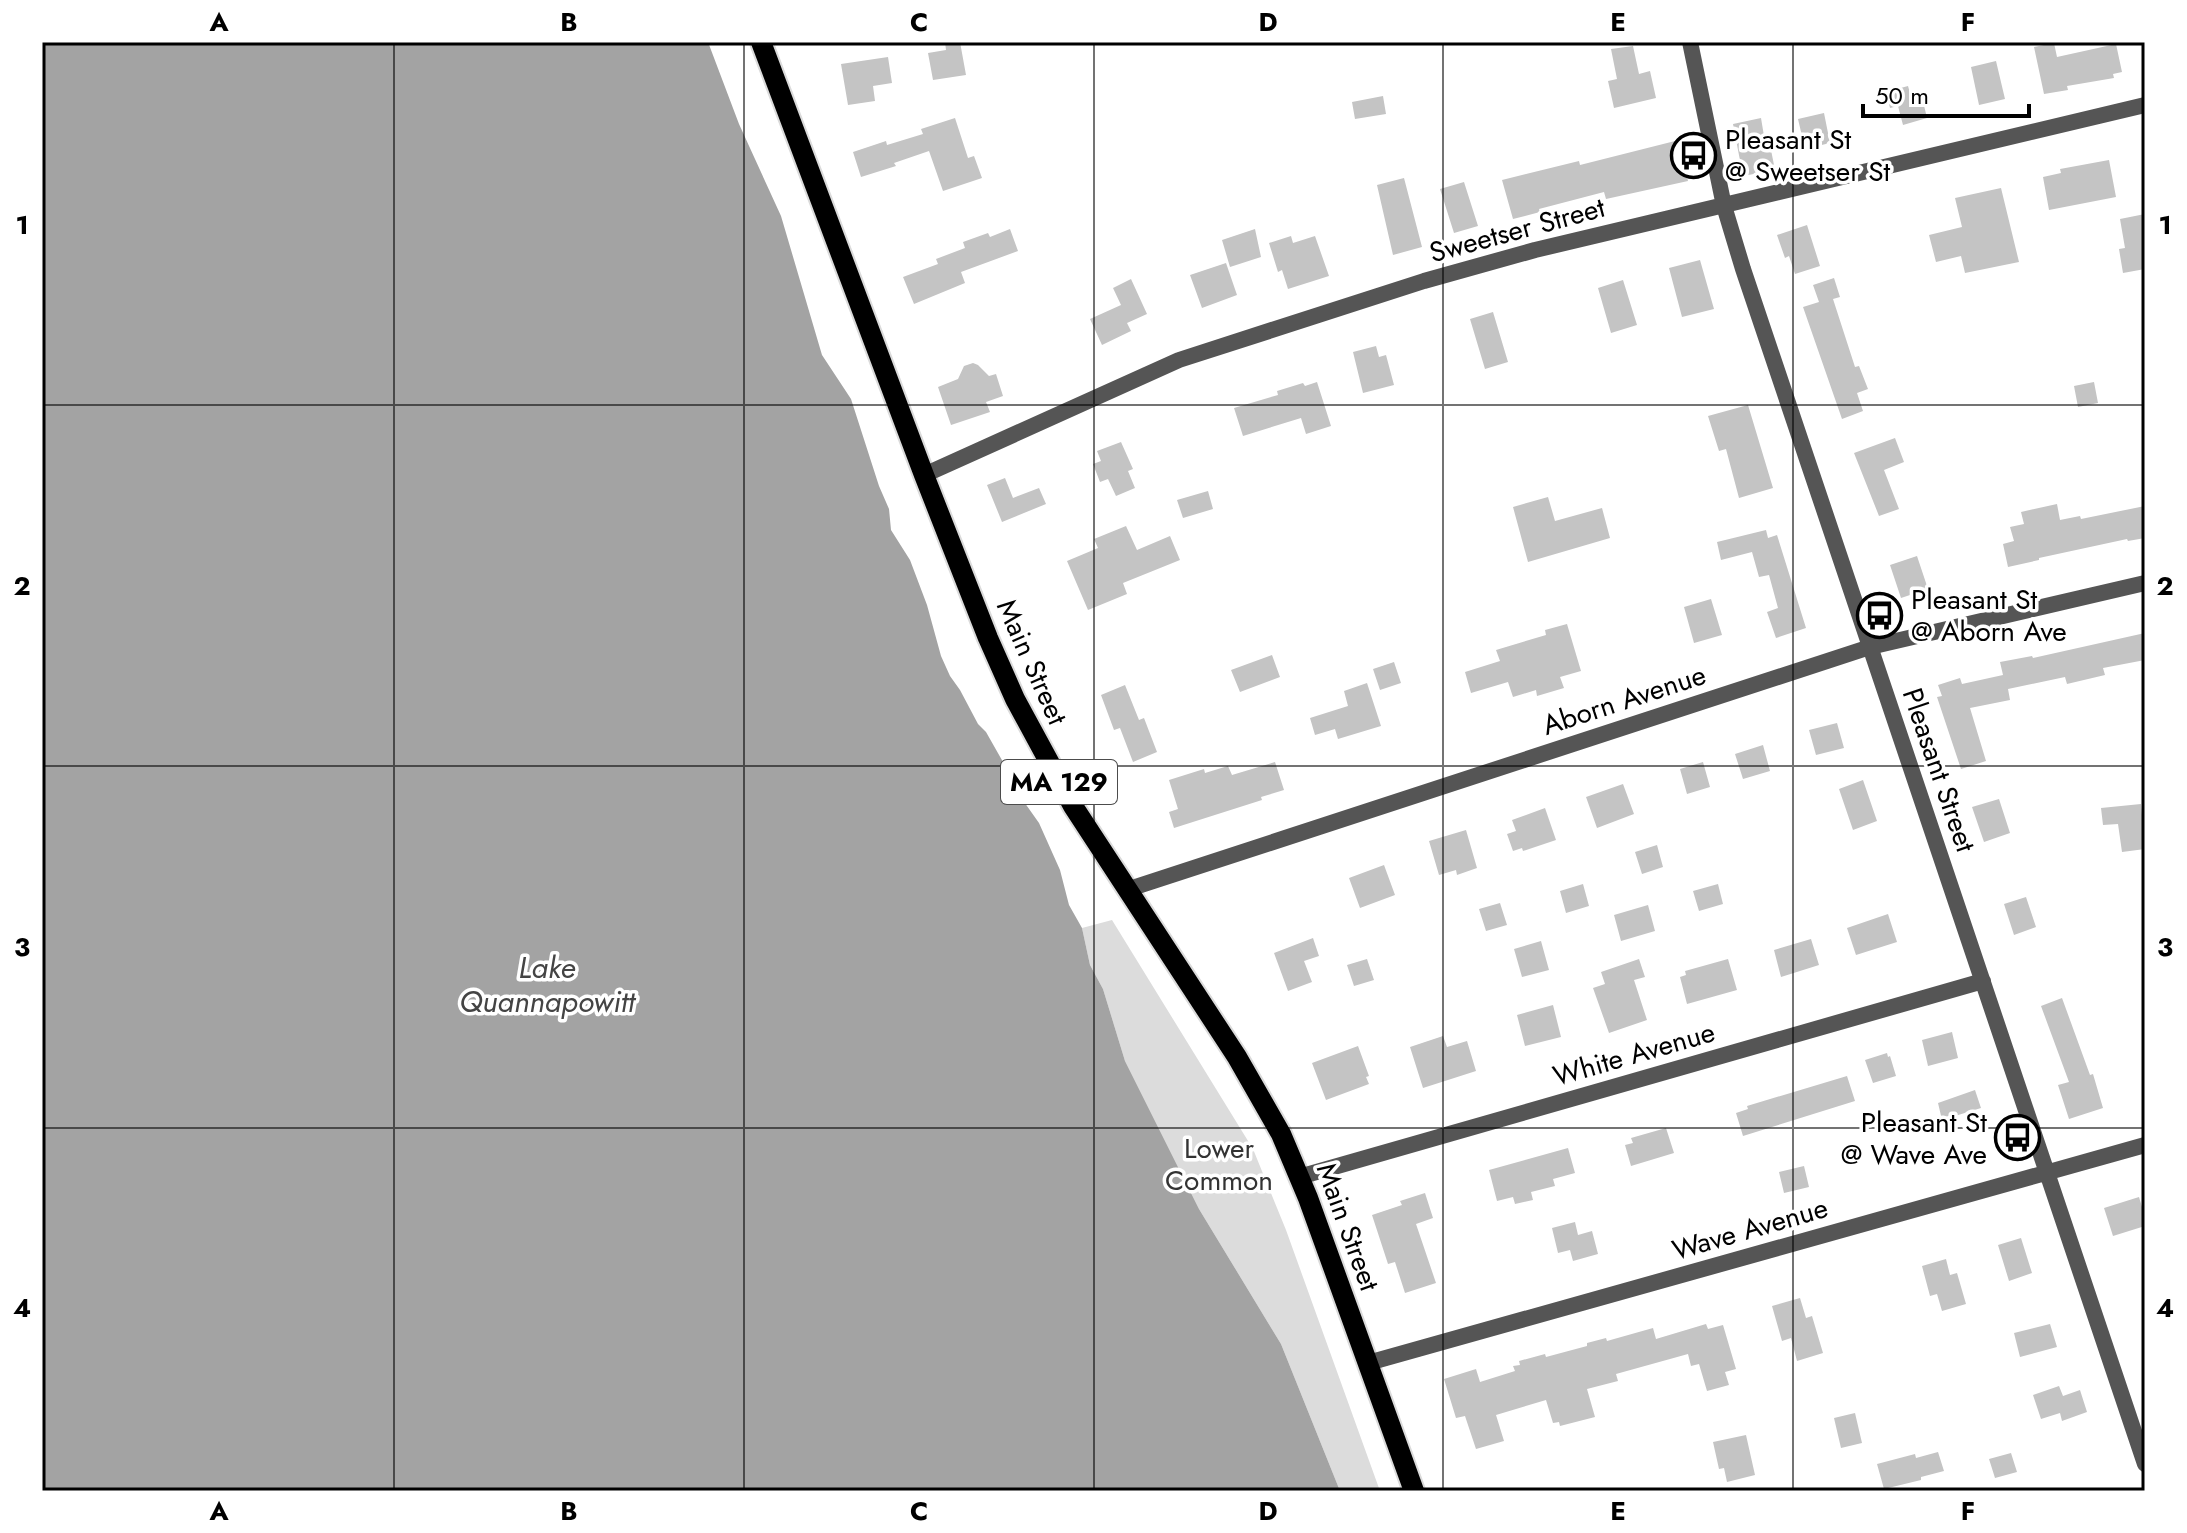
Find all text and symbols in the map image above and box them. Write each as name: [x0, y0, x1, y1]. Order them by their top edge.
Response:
text: A: [208, 3, 229, 41]
text: B: [560, 3, 578, 41]
text: C: [910, 3, 928, 41]
text: D: [1258, 3, 1278, 41]
text: E: [1610, 3, 1626, 41]
text: F: [1961, 3, 1975, 41]
scale bar: [1863, 68, 2029, 118]
text: 50 m: [1875, 78, 1929, 113]
place label: Pleasant St @ Sweetser St: [1725, 119, 1891, 192]
bus stop icon: Pleasant St @ Sweetser St: [1670, 131, 1718, 179]
street label: Sweetser Street: [1425, 187, 1610, 273]
text: 1: [15, 206, 29, 244]
text: 1: [2158, 206, 2172, 244]
text: 2: [13, 567, 31, 605]
text: 2: [2156, 567, 2174, 605]
place label: Pleasant St @ Aborn Ave: [1911, 579, 2067, 652]
bus stop icon: Pleasant St @ Aborn Ave: [1856, 591, 1904, 639]
street label: Main Street: [986, 593, 1078, 731]
street label: Aborn Avenue: [1537, 654, 1711, 746]
street label: Pleasant Street: [1892, 682, 1986, 858]
road number: MA 129: [1001, 760, 1117, 804]
text: 3: [14, 928, 30, 966]
text: 3: [2157, 928, 2173, 966]
water label: Lake Quannapowitt: [459, 946, 637, 1023]
street label: White Avenue: [1548, 1011, 1720, 1097]
place label: Pleasant St @ Wave Ave: [1841, 1102, 1987, 1175]
bus stop icon: Pleasant St @ Wave Ave: [1994, 1114, 2042, 1162]
park label: Lower Common: [1165, 1128, 1273, 1201]
street label: Main Street: [1306, 1157, 1390, 1297]
street label: Wave Avenue: [1667, 1187, 1833, 1271]
text: 4: [13, 1289, 31, 1327]
text: 4: [2156, 1289, 2174, 1327]
text: A: [208, 1492, 229, 1530]
text: B: [560, 1492, 578, 1530]
text: C: [910, 1492, 928, 1530]
text: D: [1258, 1492, 1278, 1530]
text: E: [1610, 1492, 1626, 1530]
text: F: [1961, 1492, 1975, 1530]

